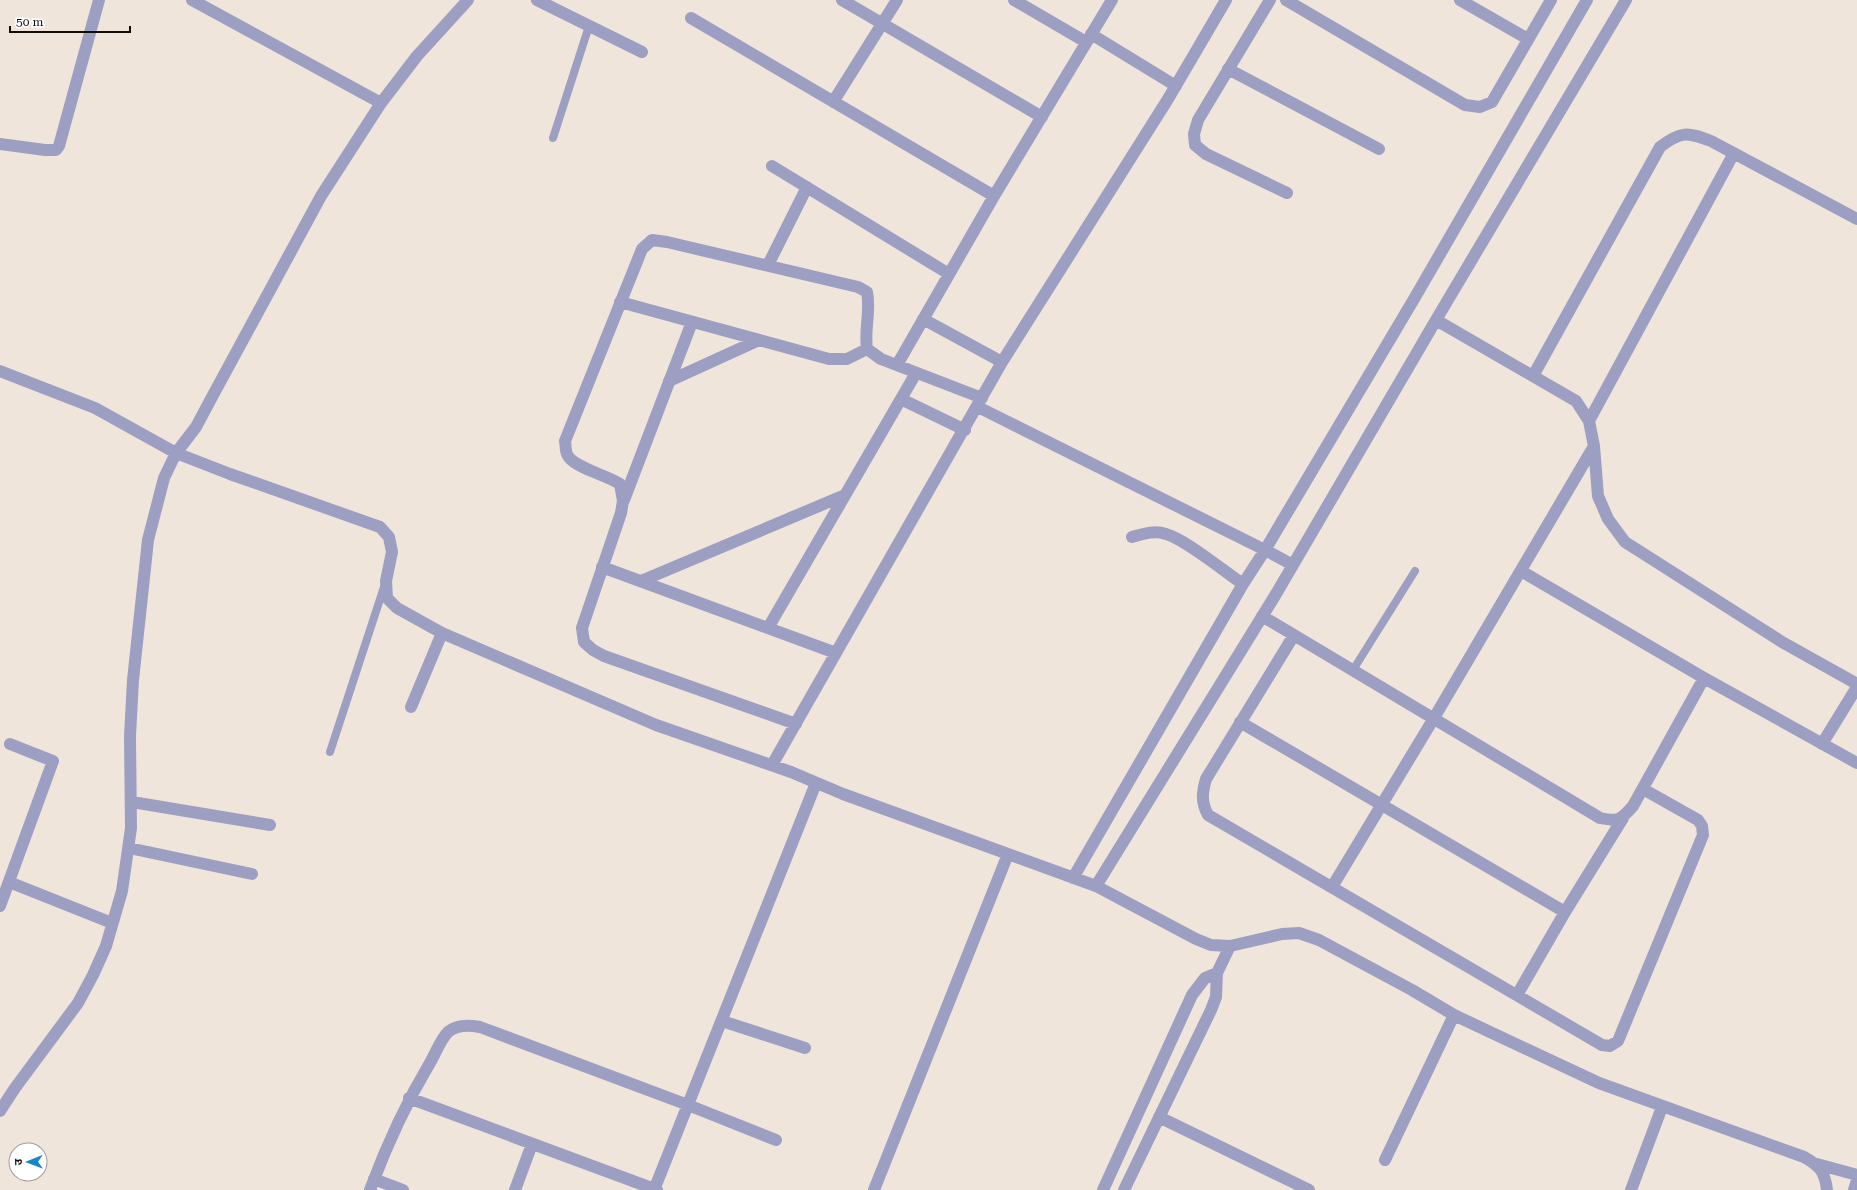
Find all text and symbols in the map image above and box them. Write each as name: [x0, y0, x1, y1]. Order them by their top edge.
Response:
scale bar: [10, 8, 130, 34]
text: 50 m: [16, 15, 43, 29]
north arrow: [8, 1142, 48, 1182]
text: उ: [12, 1158, 25, 1165]

